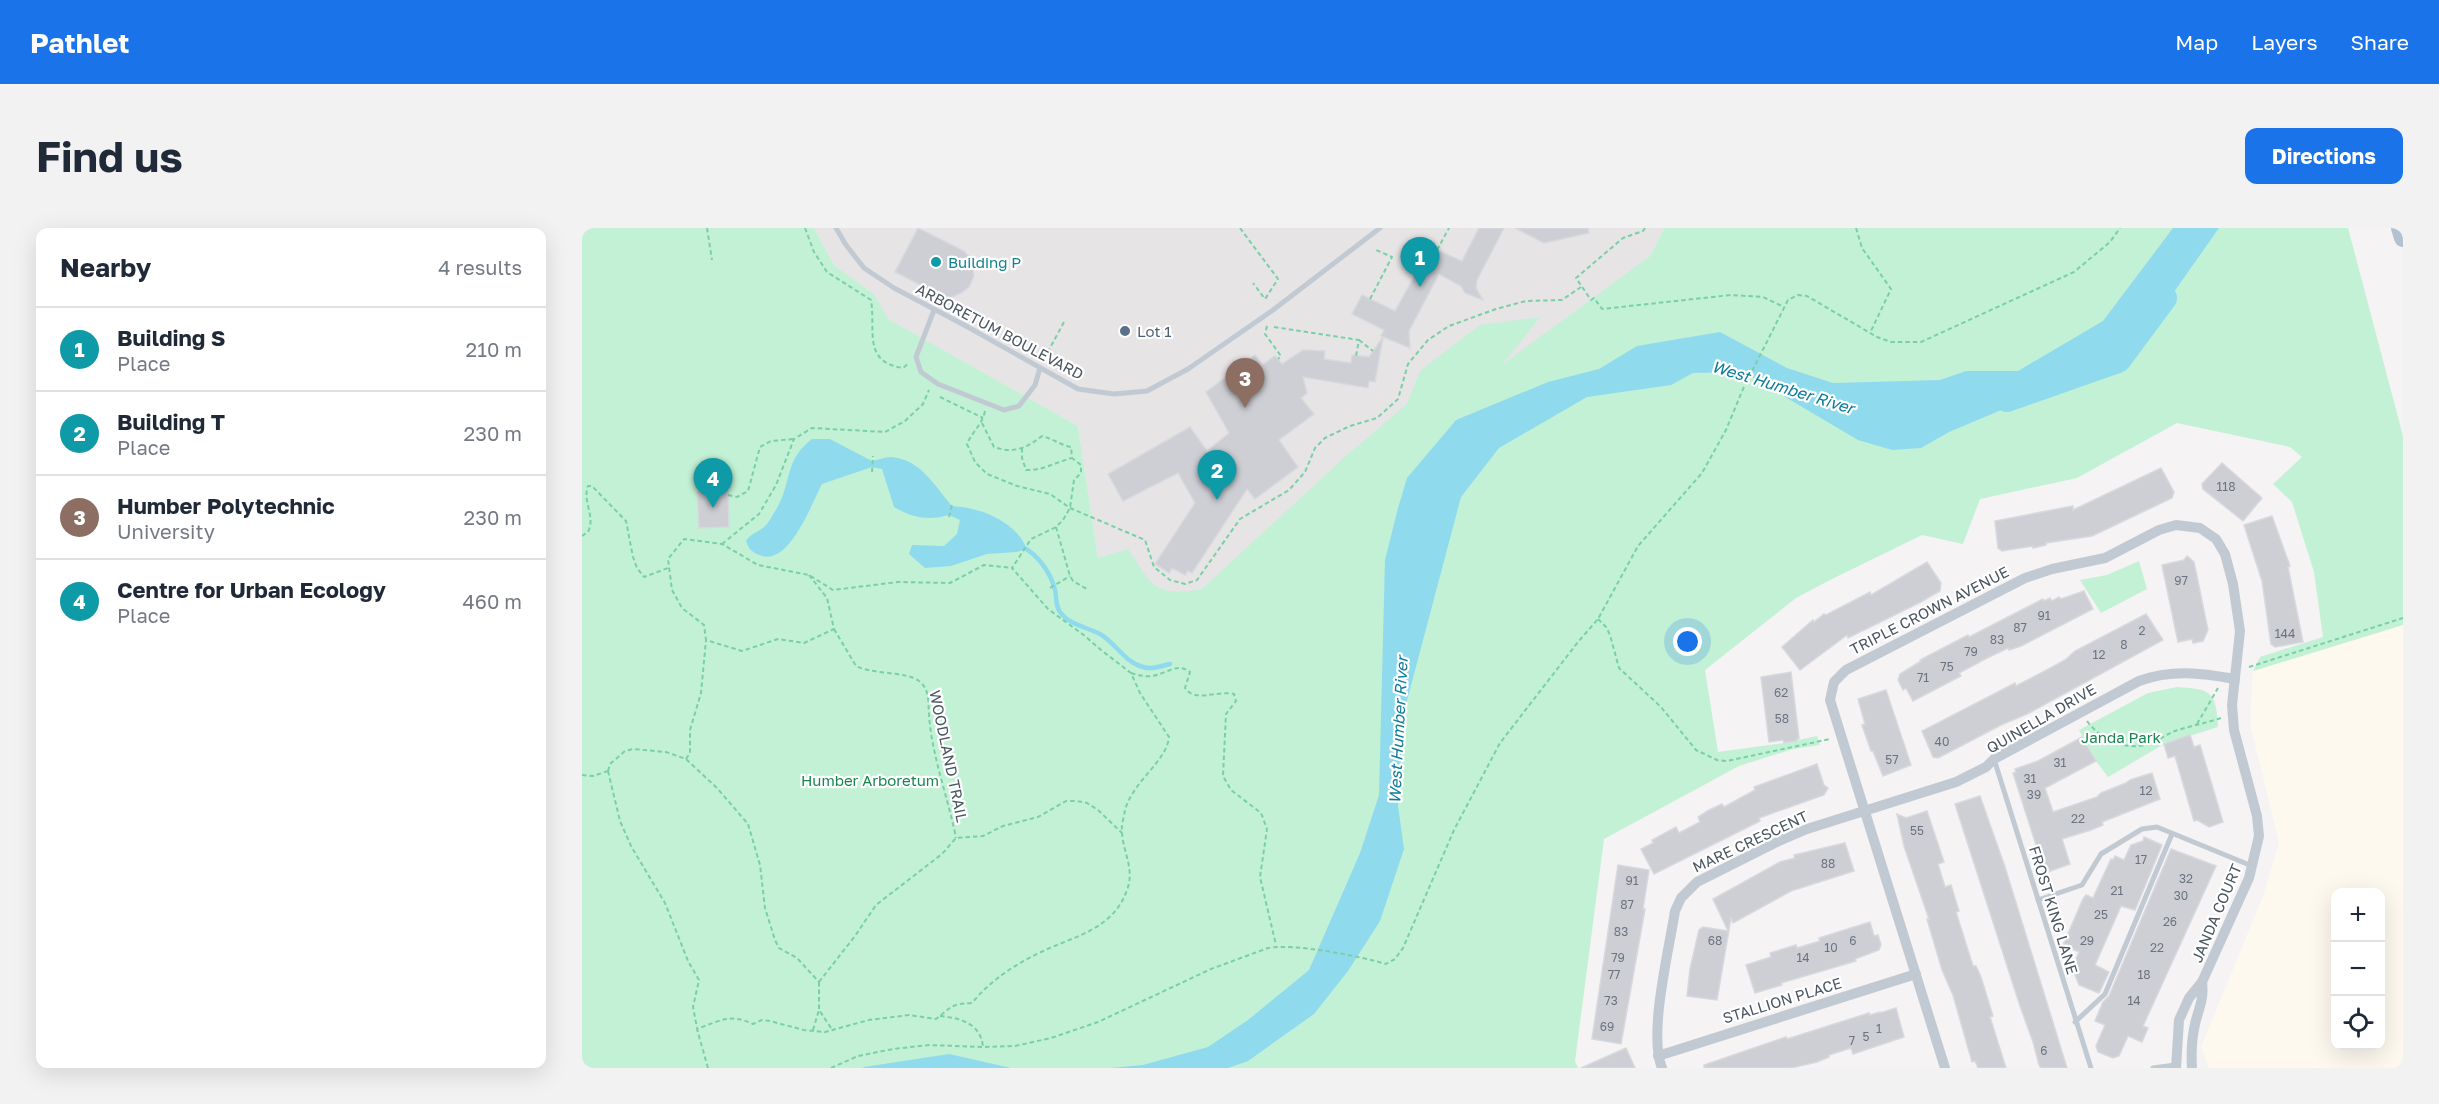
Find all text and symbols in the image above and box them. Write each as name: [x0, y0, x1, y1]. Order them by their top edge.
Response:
text: Pathlet: [30, 26, 130, 59]
text: Map: [2175, 29, 2218, 55]
text: Layers: [2251, 29, 2318, 55]
text: Share: [2351, 29, 2409, 55]
button: Directions: [2245, 128, 2403, 184]
text: Find us: [36, 131, 183, 181]
pin: 1: [1400, 238, 1440, 287]
text: Nearby: [60, 252, 151, 283]
place label: Building P: [948, 253, 1021, 271]
text: 4 results: [438, 255, 522, 279]
marker: Building P: [929, 255, 943, 269]
street label: ARBORETUM BOULEVARD: [913, 279, 1087, 383]
place label: Lot 1: [1137, 322, 1171, 340]
text: Building S: [117, 324, 226, 351]
marker: Lot 1: [1118, 324, 1132, 338]
text: 1: [74, 337, 85, 361]
text: 210 m: [466, 337, 522, 361]
text: Place: [117, 351, 170, 375]
water label: West Humber River: [1710, 356, 1859, 419]
pin: 3: [1226, 358, 1264, 408]
text: Building T: [117, 408, 225, 435]
text: 2: [73, 421, 86, 445]
text: 230 m: [464, 421, 522, 445]
text: Place: [117, 435, 170, 459]
pin: 2: [1198, 450, 1236, 500]
pin: 4: [694, 458, 732, 508]
house number: 118: [2217, 479, 2235, 494]
text: Humber Polytechnic: [117, 492, 335, 519]
text: 3: [73, 505, 86, 529]
text: 230 m: [464, 505, 522, 529]
text: University: [117, 519, 215, 543]
street label: TRIPLE CROWN AVENUE: [1847, 562, 2011, 658]
house number: 97: [2174, 573, 2188, 588]
text: Centre for Urban Ecology: [117, 576, 386, 603]
text: 4: [73, 589, 86, 613]
text: 460 m: [463, 589, 522, 613]
text: Place: [117, 603, 170, 627]
house number: 91: [2037, 608, 2051, 623]
house number: 87: [2013, 620, 2027, 635]
house number: 2: [2139, 623, 2146, 638]
house number: 144: [2275, 626, 2295, 641]
your location: [1673, 627, 1702, 656]
house number: 83: [1990, 632, 2004, 647]
house number: 8: [2120, 637, 2128, 652]
house number: 79: [1964, 644, 1978, 659]
house number: 12: [2093, 647, 2105, 662]
water label: West Humber River: [1384, 653, 1412, 804]
house number: 75: [1940, 659, 1954, 674]
house number: 71: [1917, 670, 1929, 685]
street label: QUINELLA DRIVE: [1983, 679, 2099, 757]
house number: 62: [1774, 685, 1788, 700]
street label: WOODLAND TRAIL: [926, 688, 972, 824]
house number: 58: [1775, 711, 1789, 726]
park label: Janda Park: [2081, 728, 2161, 746]
house number: 40: [1935, 734, 1949, 749]
house number: 57: [1885, 752, 1899, 767]
house number: 31: [2054, 755, 2067, 770]
park label: Humber Arboretum: [801, 771, 939, 789]
house number: 31: [2024, 771, 2037, 786]
house number: 12: [2140, 783, 2152, 798]
house number: 39: [2027, 787, 2041, 802]
street label: MARE CRESCENT: [1689, 806, 1811, 876]
house number: 22: [2071, 811, 2085, 826]
house number: 55: [1910, 823, 1924, 838]
street label: FROST KING LANE: [2026, 844, 2082, 976]
house number: 17: [2135, 852, 2147, 867]
house number: 88: [1821, 856, 1835, 871]
street label: JANDA COURT: [2187, 861, 2245, 965]
house number: 32: [2179, 871, 2193, 886]
house number: 91: [1625, 873, 1639, 888]
house number: 21: [2111, 883, 2124, 898]
house number: 30: [2174, 888, 2188, 903]
map controls: [2331, 888, 2385, 1050]
button: +: [2331, 888, 2385, 942]
house number: 87: [1620, 897, 1634, 912]
house number: 25: [2094, 907, 2108, 922]
house number: 26: [2163, 914, 2177, 929]
house number: 83: [1614, 924, 1628, 939]
house number: 68: [1708, 933, 1722, 948]
house number: 6: [1849, 933, 1857, 948]
house number: 29: [2080, 933, 2094, 948]
house number: 10: [1824, 940, 1838, 955]
house number: 22: [2150, 940, 2164, 955]
button: −: [2331, 942, 2385, 996]
house number: 79: [1611, 950, 1625, 965]
house number: 14: [1796, 950, 1810, 965]
house number: 77: [1608, 967, 1620, 982]
house number: 18: [2137, 967, 2151, 982]
street label: STALLION PLACE: [1720, 973, 1844, 1027]
house number: 73: [1604, 993, 1618, 1008]
house number: 14: [2127, 993, 2141, 1008]
button: locate: [2331, 996, 2385, 1050]
house number: 69: [1600, 1019, 1614, 1034]
house number: 1: [1876, 1021, 1882, 1036]
house number: 5: [1863, 1029, 1870, 1044]
house number: 7: [1849, 1033, 1855, 1048]
house number: 6: [2040, 1043, 2048, 1058]

